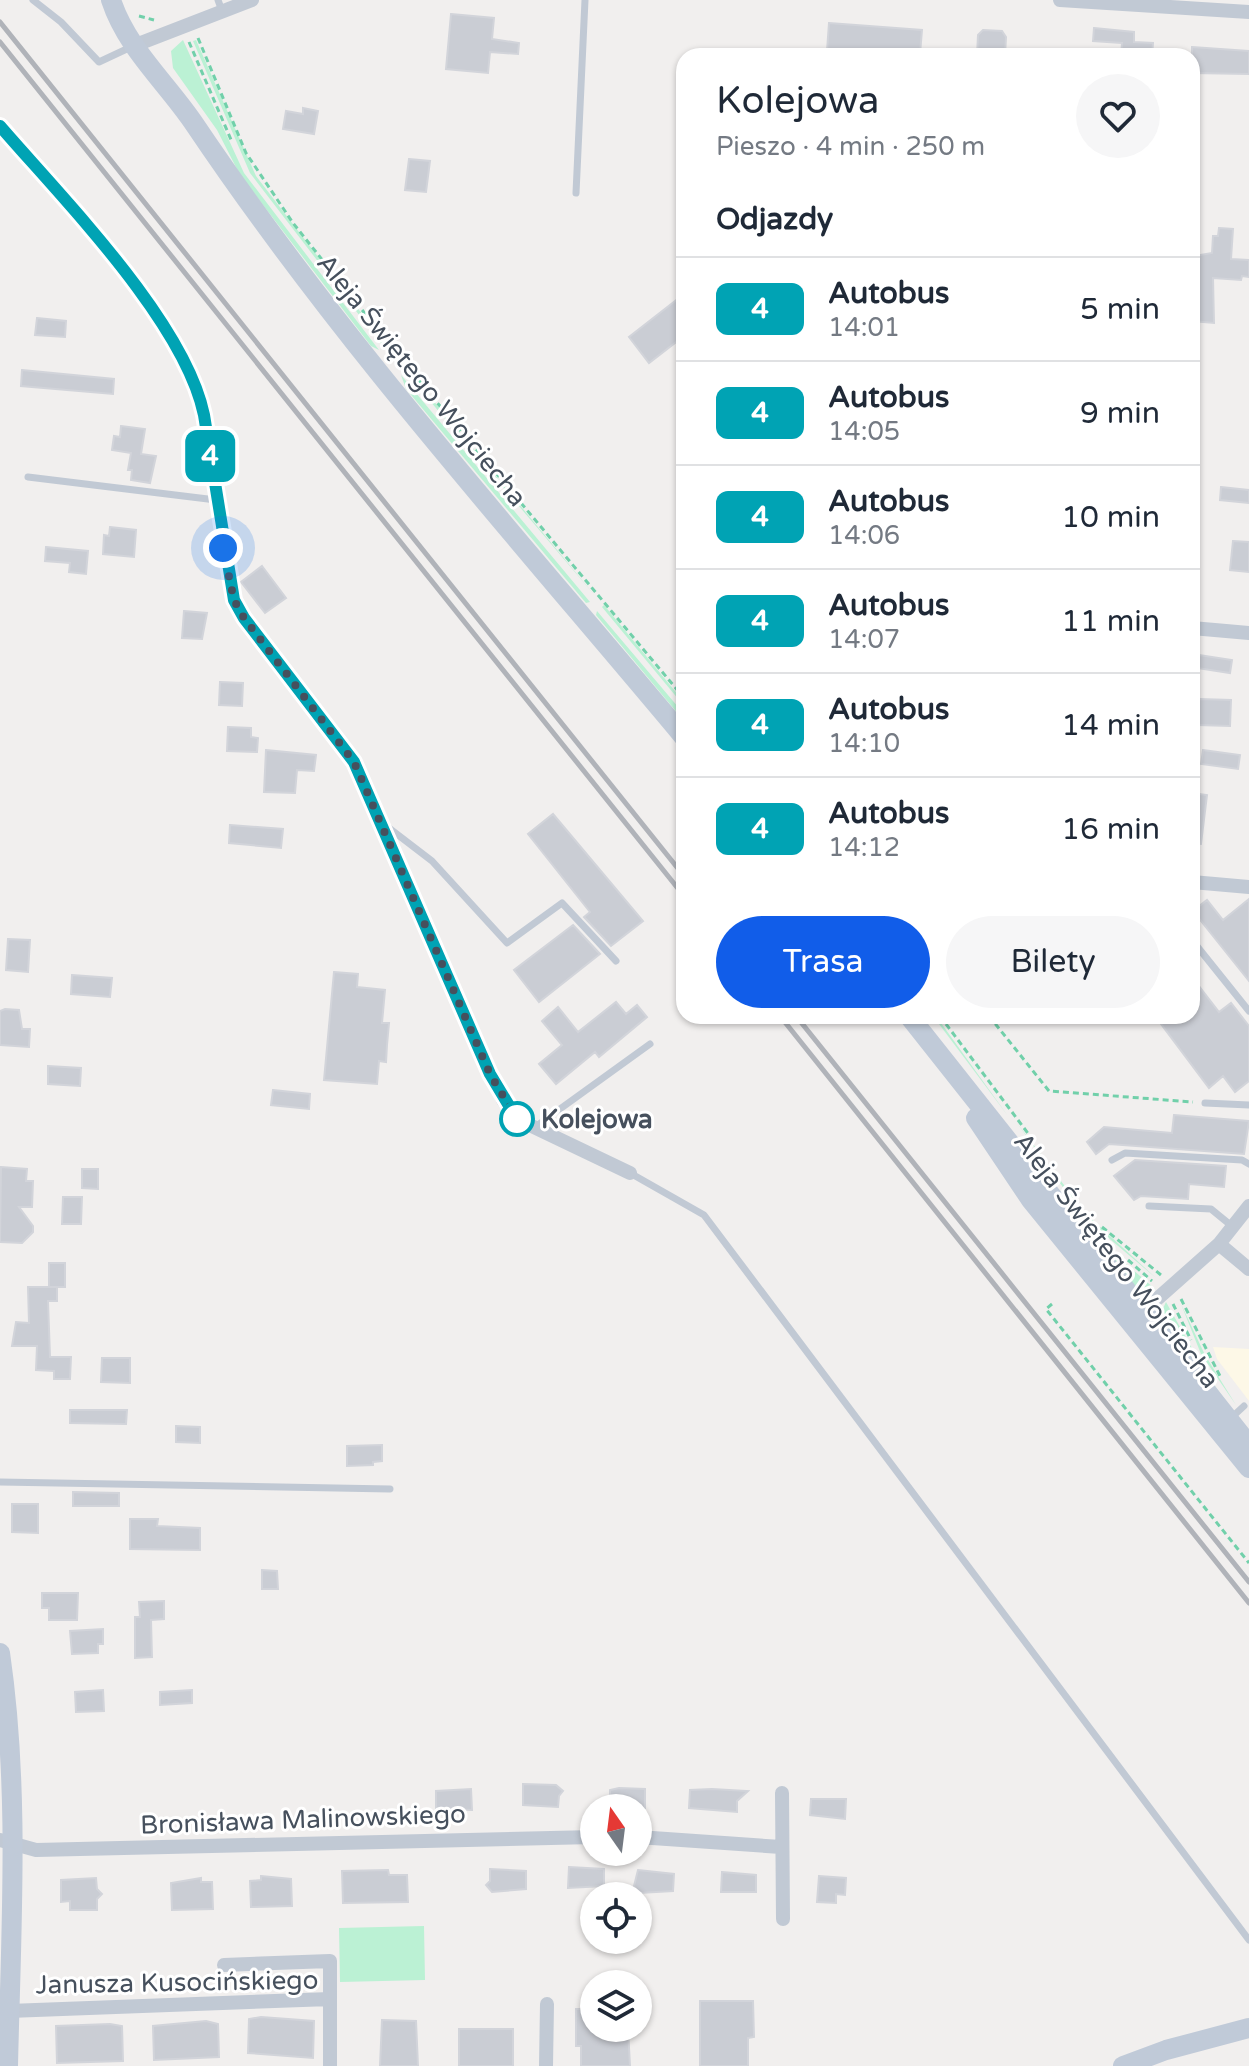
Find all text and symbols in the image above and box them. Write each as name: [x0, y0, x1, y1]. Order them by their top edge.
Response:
button: heart: [1076, 74, 1160, 158]
text: Kolejowa: [716, 78, 879, 124]
text: Pieszo · 4 min · 250 m: [716, 131, 985, 162]
text: Odjazdy: [716, 201, 833, 238]
street label: Aleja Świętego Wojciecha: [310, 247, 534, 513]
text: Autobus: [828, 275, 949, 312]
text: 5 min: [1080, 291, 1160, 328]
text: 4: [751, 292, 769, 326]
text: 14:01: [828, 312, 900, 343]
text: Autobus: [828, 379, 949, 416]
text: 9 min: [1080, 395, 1160, 432]
text: 4: [751, 396, 769, 430]
text: 14:05: [828, 416, 900, 447]
line badge: 4: [184, 430, 236, 482]
text: 4: [201, 439, 219, 473]
text: Autobus: [828, 483, 949, 520]
text: 10 min: [1061, 499, 1160, 536]
text: 4: [751, 500, 769, 534]
text: 14:06: [828, 520, 900, 551]
your location: [203, 528, 243, 568]
text: Autobus: [828, 587, 949, 624]
text: 11 min: [1061, 603, 1160, 640]
text: 4: [751, 604, 769, 638]
text: 14:07: [828, 624, 900, 655]
text: Autobus: [828, 691, 949, 728]
text: 14 min: [1061, 707, 1160, 744]
text: 4: [751, 708, 769, 742]
text: 14:10: [828, 728, 900, 759]
text: Autobus: [828, 795, 949, 832]
text: 16 min: [1061, 811, 1160, 848]
text: 4: [751, 812, 769, 846]
text: 14:12: [828, 832, 900, 863]
button: Trasa: [716, 916, 930, 1008]
button: Bilety: [946, 916, 1160, 1008]
marker: Kolejowa: [500, 1102, 534, 1136]
place label: Kolejowa: [541, 1104, 653, 1135]
street label: Aleja Świętego Wojciecha: [1007, 1126, 1227, 1394]
north arrow: [580, 1794, 652, 1866]
map controls: [580, 1794, 652, 2042]
street label: Bronisława Malinowskiego: [140, 1798, 466, 1841]
button: locate: [580, 1882, 652, 1954]
street label: Janusza Kusocińskiego: [35, 1965, 319, 2000]
button: layers: [580, 1970, 652, 2042]

